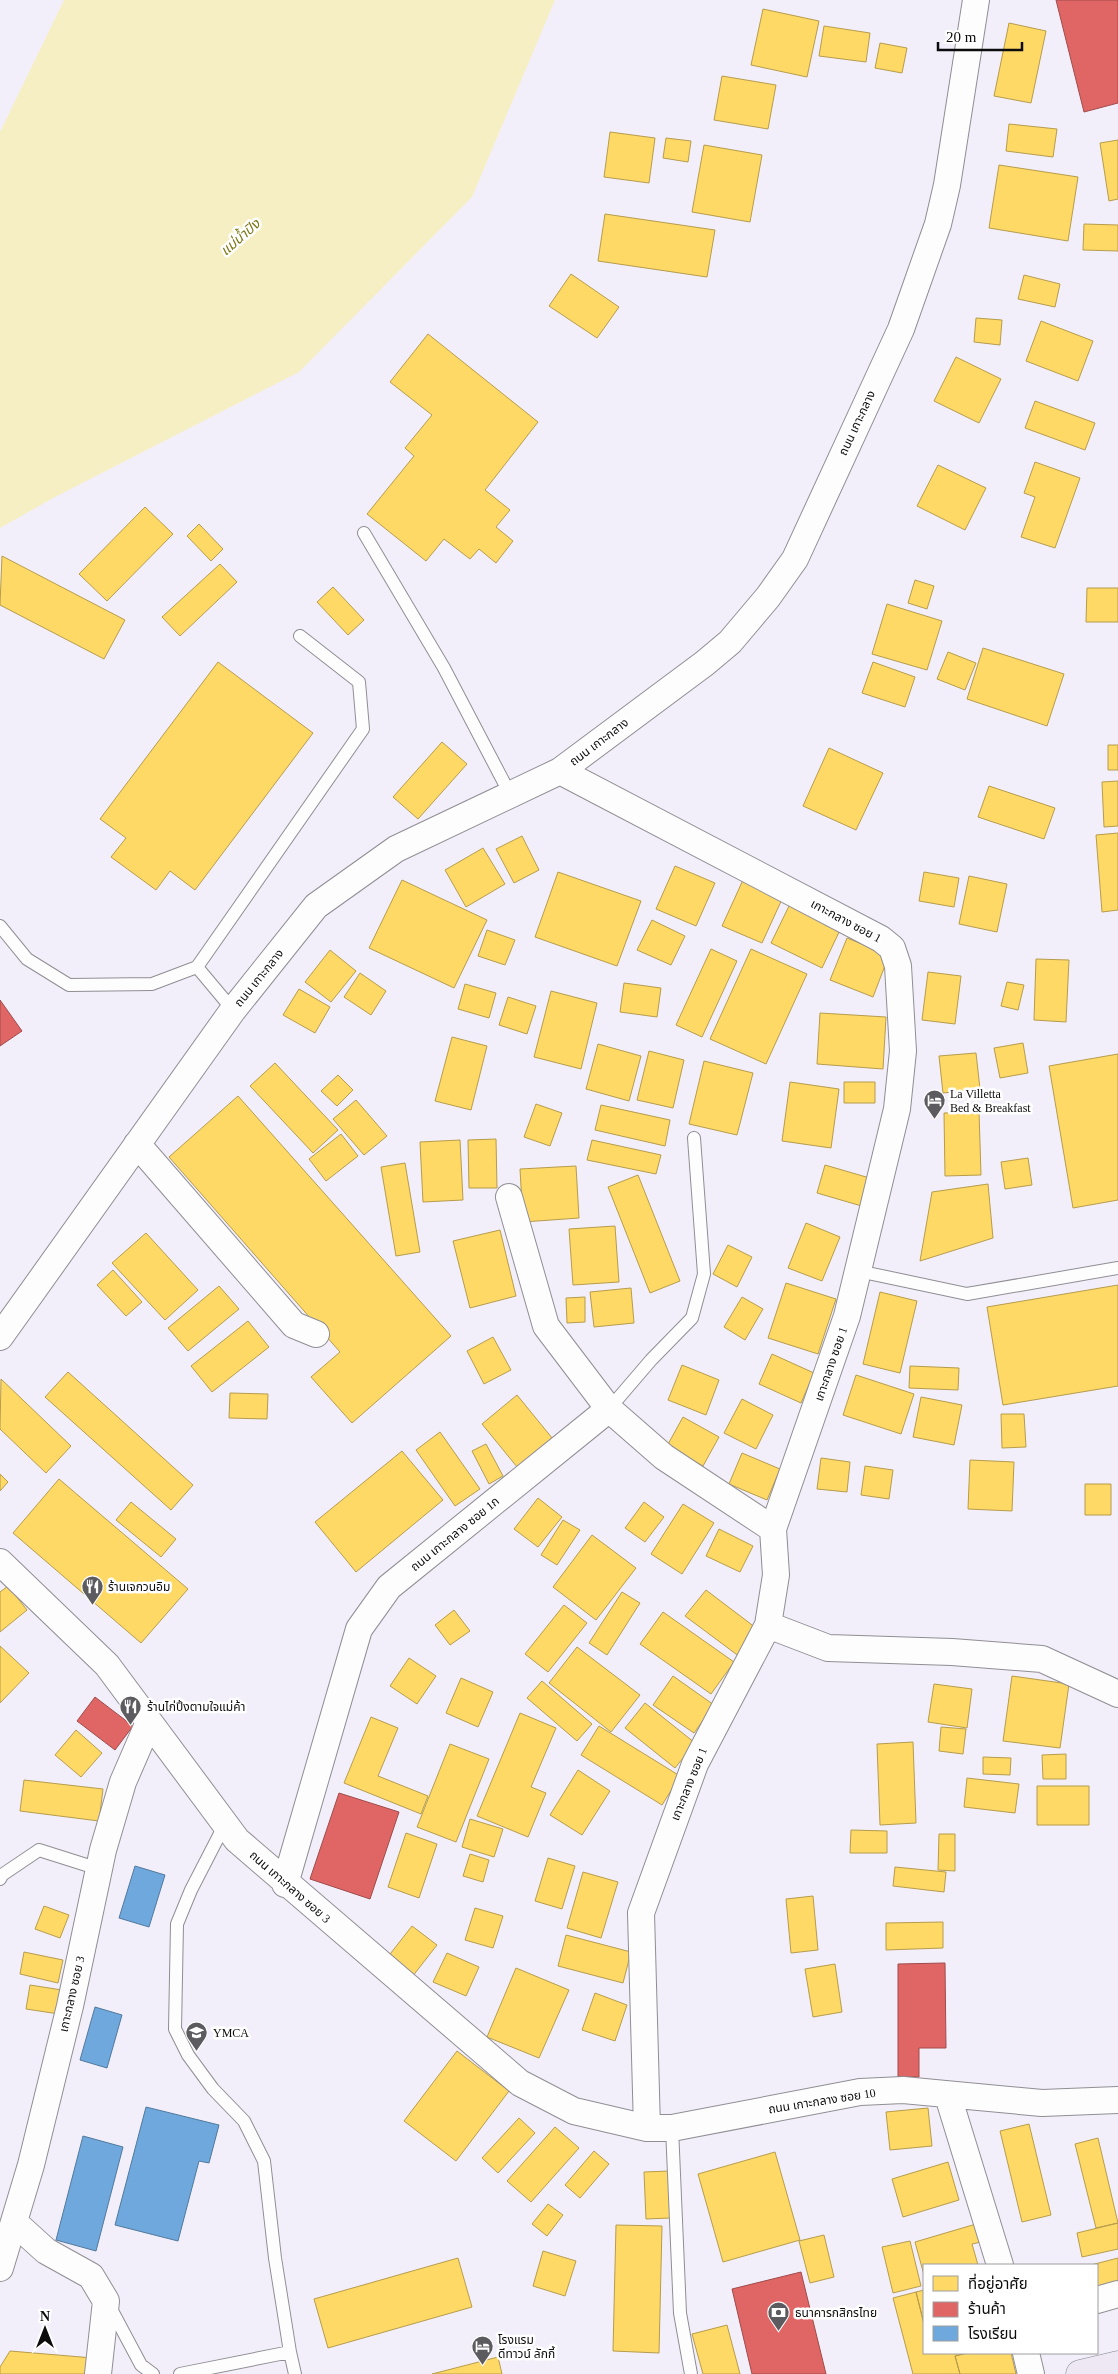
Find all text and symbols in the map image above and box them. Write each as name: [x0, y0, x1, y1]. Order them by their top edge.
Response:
scale bar: [938, 20, 1022, 52]
text: 20 m: [946, 29, 977, 45]
water label: แม่น้ำปิง: [216, 213, 264, 258]
street label: ถนน เกาะกลาง: [836, 388, 878, 458]
street label: ถนน เกาะกลาง: [567, 715, 631, 769]
street label: เกาะกลาง ซอย 1: [808, 897, 884, 945]
street label: ถนน เกาะกลาง: [232, 946, 286, 1010]
place label: La Villetta Bed & Breakfast: [950, 1087, 1031, 1115]
hotel icon: La Villetta Bed & Breakfast: [922, 1089, 946, 1120]
street label: เกาะกลาง ซอย 1: [812, 1325, 850, 1403]
street label: ถนน เกาะกลาง ซอย 1ก: [408, 1494, 502, 1574]
restaurant icon: ร้านเจกวนอิม: [80, 1575, 104, 1606]
place label: ร้านเจกวนอิม: [108, 1580, 170, 1594]
restaurant icon: ร้านไก่ปิ้งตามใจแม่ค้า: [119, 1695, 143, 1726]
place label: ร้านไก่ปิ้งตามใจแม่ค้า: [147, 1699, 245, 1714]
street label: เกาะกลาง ซอย 1: [668, 1745, 710, 1823]
street label: ถนน เกาะกลาง ซอย 3: [247, 1848, 333, 1926]
street label: เกาะกลาง ซอย 3: [56, 1955, 88, 2033]
school or university icon: YMCA: [185, 2021, 209, 2052]
place label: YMCA: [213, 2026, 249, 2040]
street label: ถนน เกาะกลาง ซอย 10: [767, 2086, 877, 2116]
legend: [923, 2264, 1098, 2354]
text: ที่อยู่อาศัย: [968, 2273, 1028, 2293]
bank icon: ธนาคารกสิกรไทย: [767, 2301, 791, 2332]
text: ร้านค้า: [968, 2301, 1006, 2317]
north arrow: [20, 2304, 70, 2354]
place label: ธนาคารกสิกรไทย: [795, 2306, 877, 2320]
text: N: [40, 2309, 50, 2324]
text: โรงเรียน: [968, 2326, 1018, 2342]
place label: โรงแรม ดีทาวน์ ลักกี้: [498, 2333, 555, 2361]
hotel icon: โรงแรม ดีทาวน์ ลักกี้: [470, 2335, 494, 2366]

